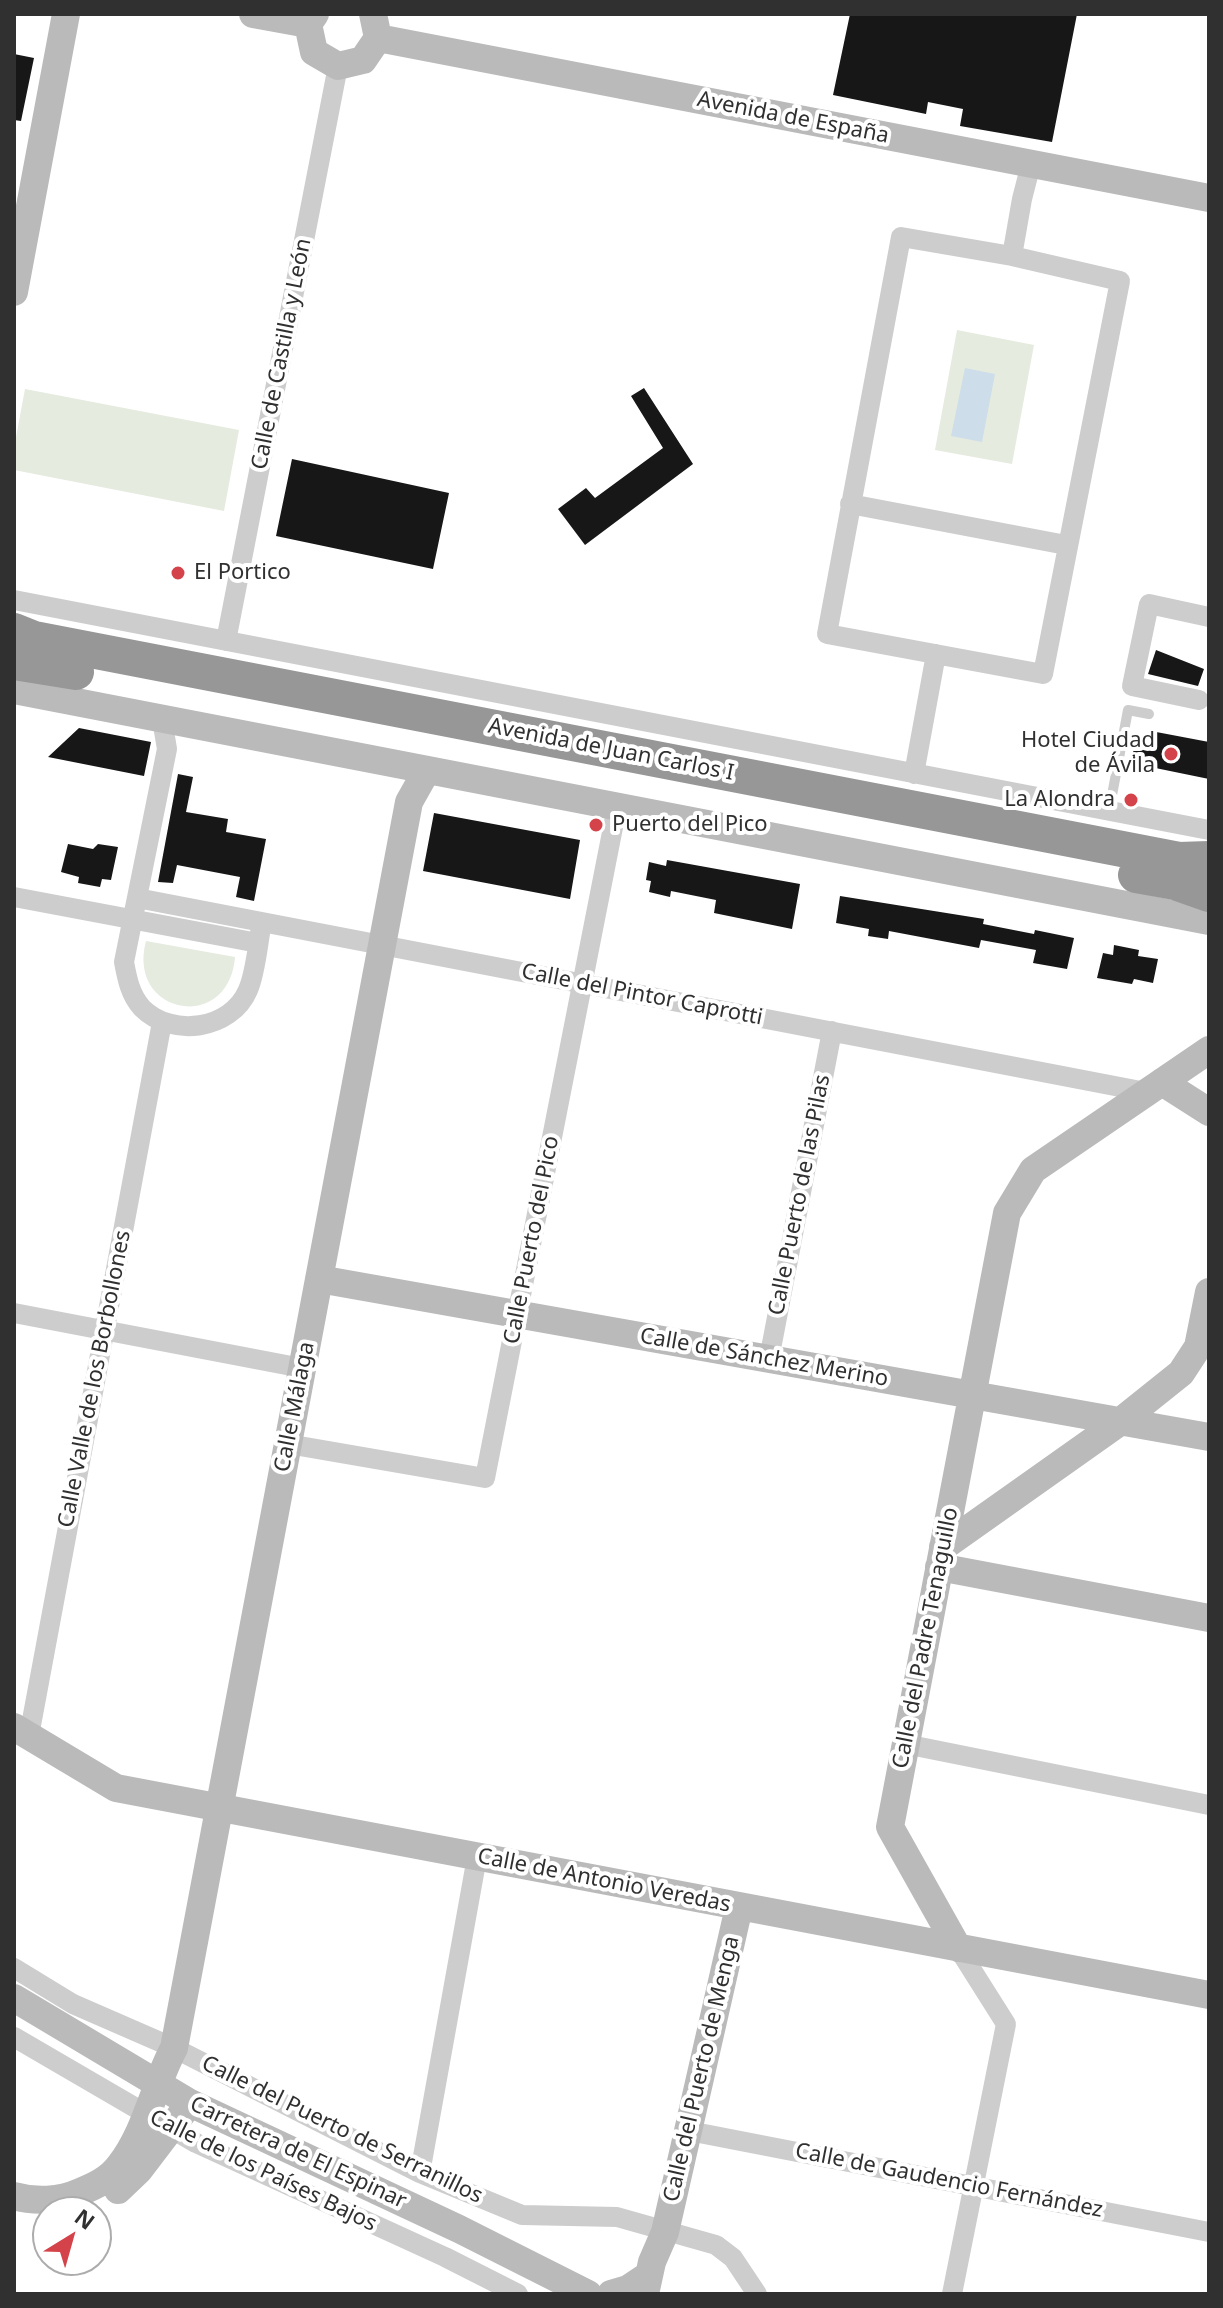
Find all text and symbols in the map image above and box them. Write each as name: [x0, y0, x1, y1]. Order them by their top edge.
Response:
street label: Avenida de España: [695, 86, 891, 150]
street label: Calle de Castilla y León: [247, 236, 317, 472]
place label: El Portico: [194, 560, 291, 586]
marker: El Portico: [169, 564, 187, 582]
street label: Avenida de Juan Carlos I: [486, 713, 736, 787]
place label: Hotel Ciudad de Ávila: [1021, 728, 1155, 780]
marker: Hotel Ciudad de Ávila: [1162, 745, 1180, 763]
place label: La Alondra: [1004, 787, 1115, 813]
marker: La Alondra: [1122, 791, 1140, 809]
place label: Puerto del Pico: [612, 812, 768, 838]
marker: Puerto del Pico: [587, 816, 605, 834]
street label: Calle del Pintor Caprotti: [519, 959, 765, 1031]
street label: Calle Puerto de las Pilas: [764, 1072, 836, 1318]
street label: Calle Puerto del Pico: [499, 1134, 565, 1346]
street label: Calle Valle de los Borbollones: [53, 1228, 137, 1530]
street label: Calle de Sánchez Merino: [638, 1323, 890, 1393]
street label: Calle Málaga: [269, 1340, 321, 1474]
street label: Calle del Padre Tenaguillo: [888, 1505, 964, 1771]
street label: Calle de Antonio Veredas: [475, 1844, 733, 1918]
street label: Calle del Puerto de Menga: [659, 1934, 745, 2204]
street label: Calle del Puerto de Serranillos: [197, 2050, 487, 2210]
street label: Carretera de El Espinar: [186, 2091, 410, 2215]
street label: Calle de los Países Bajos: [145, 2104, 381, 2238]
street label: Calle de Gaudencio Fernández: [793, 2138, 1105, 2224]
north arrow: [32, 2196, 112, 2276]
text: N: [69, 2201, 101, 2236]

